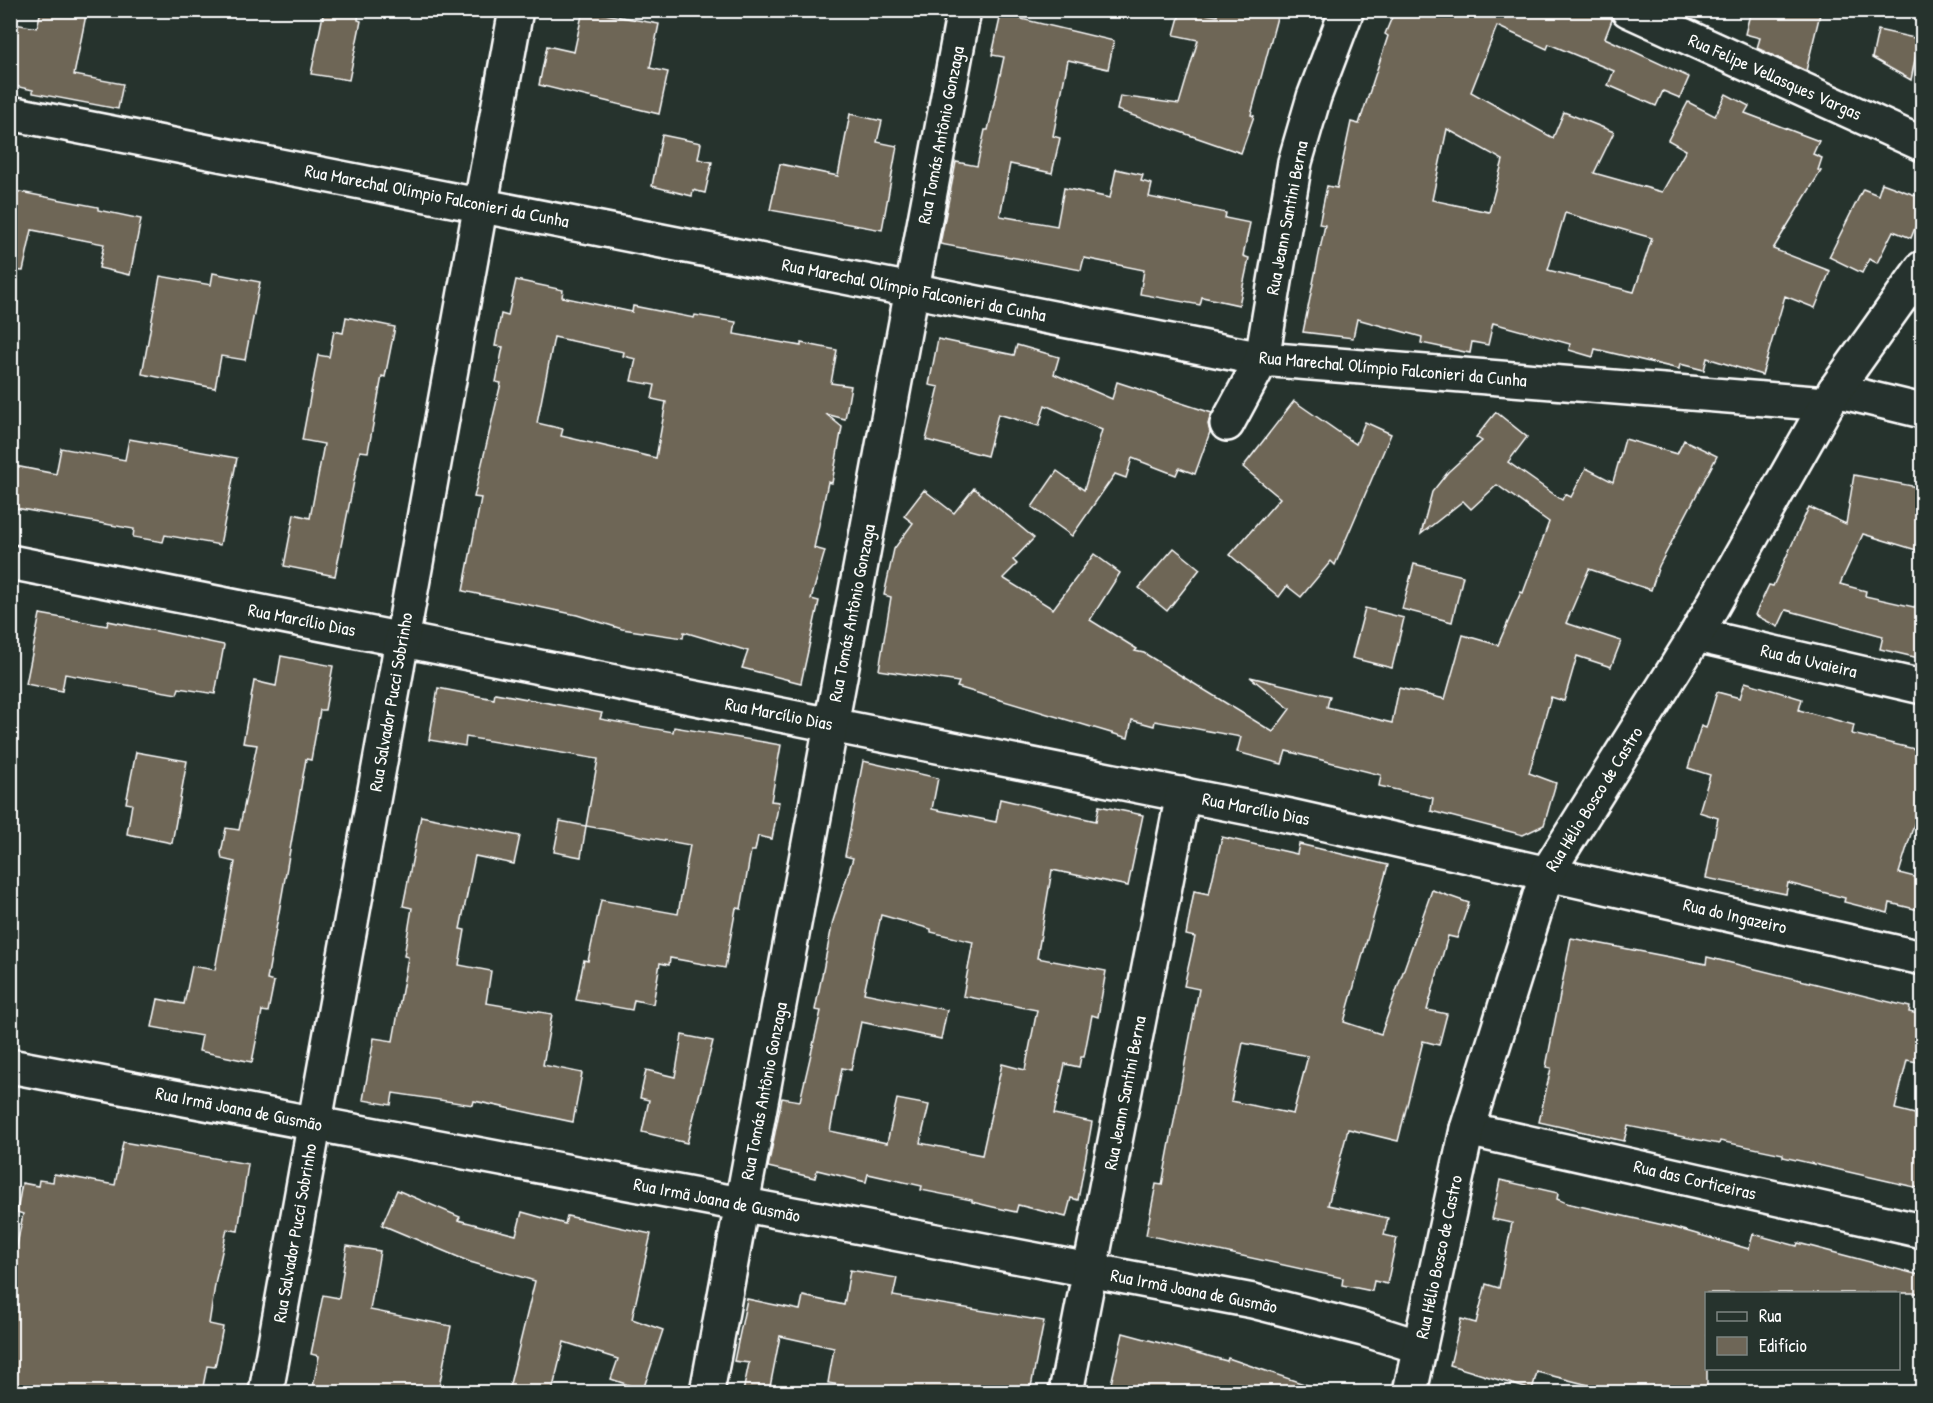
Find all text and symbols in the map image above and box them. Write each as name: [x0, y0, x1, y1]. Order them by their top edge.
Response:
street label: Rua Felipe Vellasques Vargas: [1685, 27, 1866, 126]
street label: Rua Tomás Antônio Gonzaga: [911, 44, 970, 226]
street label: Rua Jeann Santini Berna: [1259, 139, 1314, 297]
street label: Rua Marechal Olímpio Falconieri da Cunha: [303, 158, 571, 233]
street label: Rua Marechal Olímpio Falconieri da Cunha: [780, 252, 1048, 327]
street label: Rua Marechal Olímpio Falconieri da Cunha: [1258, 344, 1528, 393]
street label: Rua Tomás Antônio Gonzaga: [822, 522, 881, 704]
street label: Rua Marcílio Dias: [246, 597, 358, 642]
street label: Rua Salvador Pucci Sobrinho: [362, 611, 419, 793]
street label: Rua da Uvaieira: [1758, 637, 1860, 684]
street label: Rua Marcílio Dias: [723, 691, 835, 736]
street label: Rua Hélio Bosco de Castro: [1539, 721, 1648, 876]
street label: Rua Marcílio Dias: [1200, 786, 1312, 831]
street label: Rua do Ingazeiro: [1681, 891, 1789, 940]
street label: Rua Tomás Antônio Gonzaga: [734, 1000, 793, 1182]
street label: Rua Jeann Santini Berna: [1097, 1014, 1152, 1172]
street label: Rua Irmã Joana de Gusmão: [154, 1080, 324, 1137]
street label: Rua Salvador Pucci Sobrinho: [266, 1142, 323, 1324]
street label: Rua das Corticeiras: [1631, 1153, 1759, 1206]
street label: Rua Irmã Joana de Gusmão: [632, 1171, 802, 1228]
street label: Rua Hélio Bosco de Castro: [1409, 1173, 1468, 1341]
street label: Rua Irmã Joana de Gusmão: [1109, 1262, 1279, 1319]
legend: [1705, 1292, 1900, 1370]
text: Rua: [1759, 1303, 1781, 1328]
text: Edifício: [1759, 1333, 1807, 1358]

